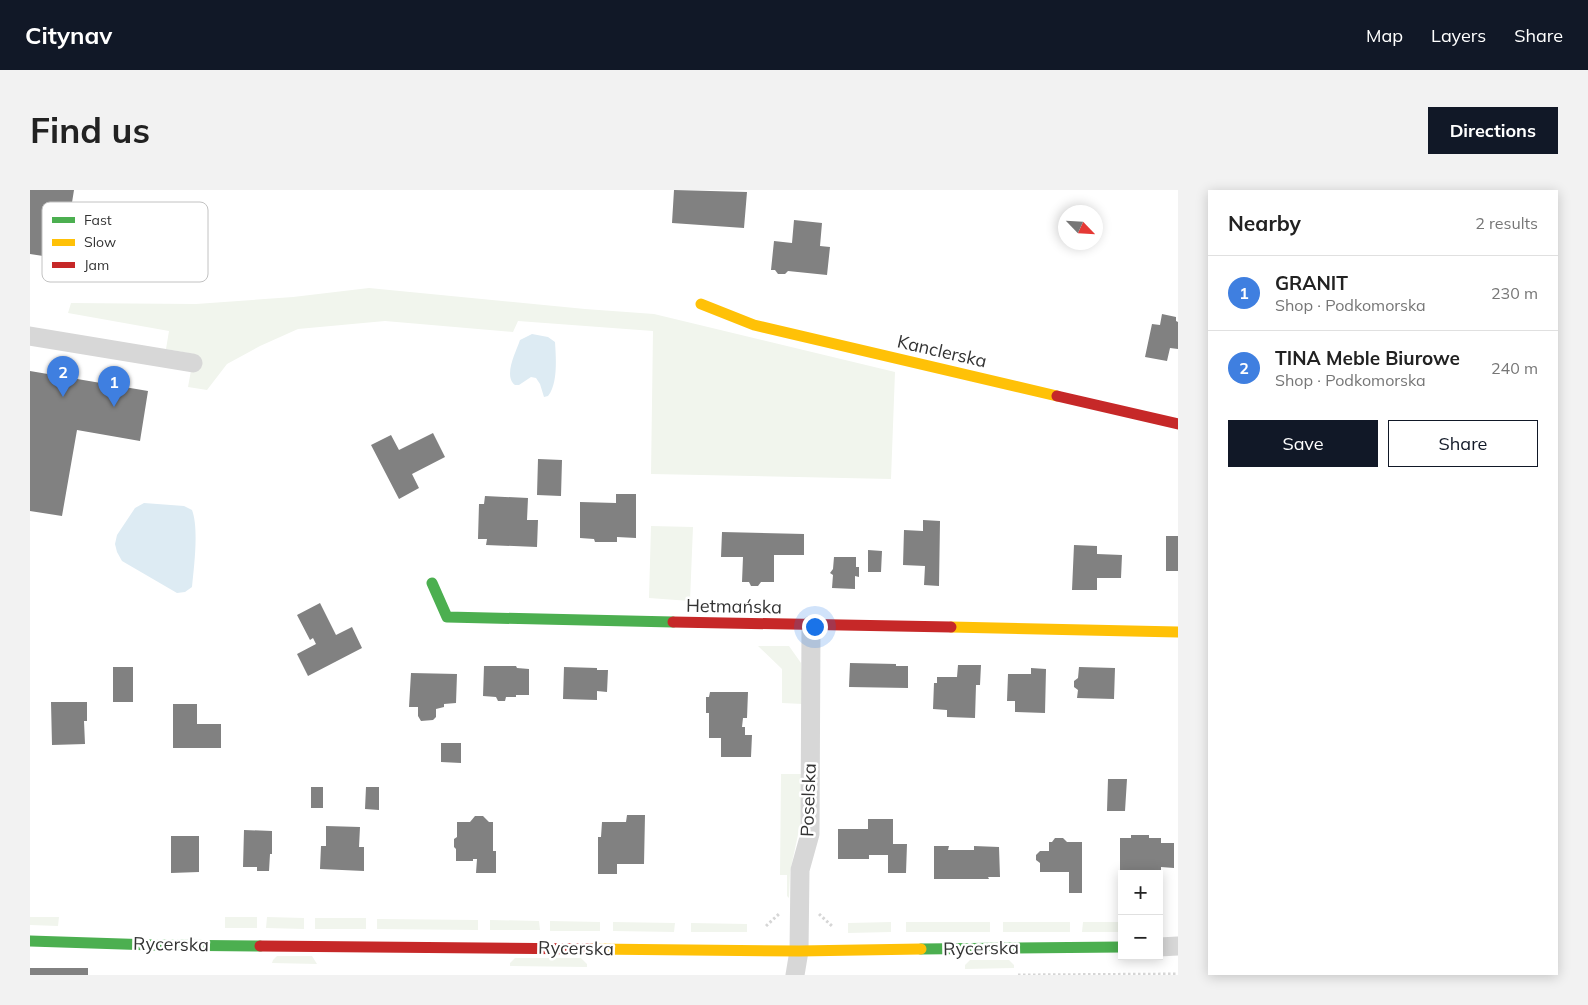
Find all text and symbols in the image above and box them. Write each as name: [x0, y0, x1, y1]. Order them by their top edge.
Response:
text: Citynav: [25, 20, 112, 50]
text: Map: [1366, 24, 1403, 47]
text: Layers: [1431, 24, 1486, 47]
text: Share: [1514, 24, 1563, 47]
button: Directions: [1428, 107, 1558, 154]
text: Find us: [30, 108, 150, 152]
legend: [42, 202, 208, 282]
north arrow: [1058, 205, 1103, 250]
text: Nearby: [1228, 210, 1301, 236]
text: Fast: [84, 211, 112, 229]
text: 2 results: [1475, 213, 1538, 233]
text: Slow: [84, 233, 116, 251]
text: Jam: [84, 256, 109, 274]
text: GRANIT: [1275, 271, 1348, 295]
text: 1: [1239, 283, 1249, 303]
text: 230 m: [1491, 283, 1538, 303]
text: Shop · Podkomorska: [1275, 295, 1426, 315]
street label: Kanclerska: [895, 330, 989, 372]
text: TINA Meble Biurowe: [1275, 346, 1460, 370]
pin: 2: [47, 356, 79, 397]
text: 2: [1239, 358, 1249, 378]
text: 240 m: [1491, 358, 1538, 378]
pin: 1: [98, 366, 130, 407]
text: Shop · Podkomorska: [1275, 370, 1426, 390]
button: Save: [1228, 420, 1378, 467]
button: Share: [1388, 420, 1538, 467]
street label: Hetmańska: [686, 594, 782, 618]
your location: [802, 614, 828, 640]
street label: Poselska: [795, 763, 821, 837]
map controls: [1118, 870, 1163, 960]
button: +: [1118, 870, 1163, 915]
button: −: [1118, 915, 1163, 960]
street label: Rycerska: [133, 932, 209, 956]
street label: Rycerska: [538, 936, 614, 960]
street label: Rycerska: [943, 936, 1019, 960]

